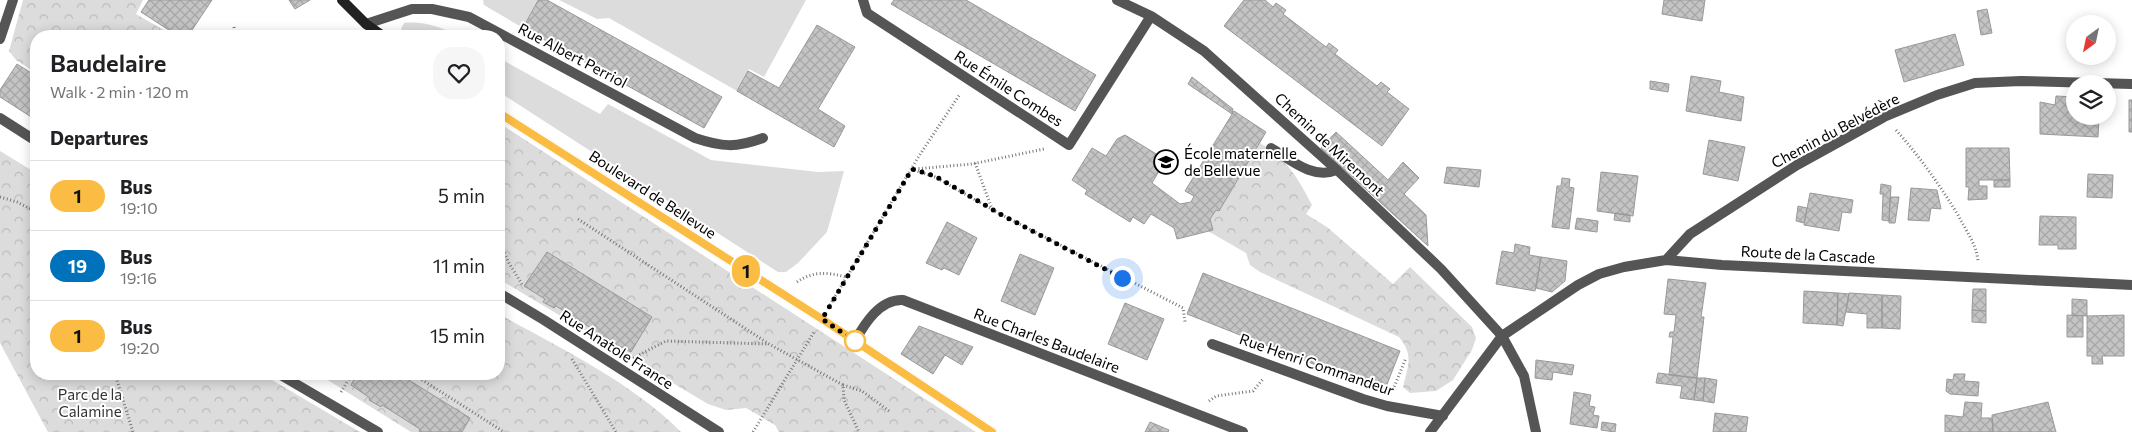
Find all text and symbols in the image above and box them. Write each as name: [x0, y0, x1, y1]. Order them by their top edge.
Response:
north arrow: [2066, 15, 2116, 65]
map controls: [2066, 15, 2116, 125]
street label: Rue Albert Perriol: [515, 19, 631, 91]
street label: Rue Émile Combes: [951, 45, 1067, 130]
button: heart: [433, 47, 485, 99]
text: Baudelaire: [50, 48, 166, 77]
button: layers: [2066, 75, 2116, 125]
text: Walk · 2 min · 120 m: [50, 82, 189, 101]
street label: Chemin de Miremont: [1271, 89, 1389, 199]
street label: Chemin du Belvédère: [1768, 89, 1902, 171]
text: Departures: [50, 126, 148, 149]
place label: École maternelle de Bellevue: [1184, 143, 1297, 179]
street label: Boulevard de Bellevue: [586, 146, 720, 242]
school or university icon: École maternelle de Bellevue: [1153, 149, 1179, 175]
text: Bus: [120, 175, 152, 198]
text: 5 min: [438, 184, 485, 207]
text: 1: [73, 185, 82, 207]
text: 19:10: [120, 198, 158, 217]
street label: Route de la Cascade: [1740, 241, 1876, 267]
text: Bus: [120, 245, 152, 268]
text: 11 min: [433, 254, 485, 277]
text: 19: [68, 255, 87, 277]
line badge: 1: [730, 255, 762, 287]
text: 1: [742, 260, 750, 282]
your location: [1110, 266, 1135, 291]
text: 19:16: [120, 268, 157, 287]
street label: Rue Charles Baudelaire: [971, 304, 1123, 376]
street label: Rue Anatole France: [557, 306, 677, 392]
text: Bus: [120, 315, 152, 338]
text: 15 min: [430, 324, 485, 347]
text: 1: [73, 325, 82, 347]
street label: Rue Henri Commandeur: [1237, 329, 1397, 399]
unlabelled marker: [844, 330, 866, 352]
text: 19:20: [120, 338, 160, 357]
park label: Parc de la Calamine: [58, 385, 122, 420]

